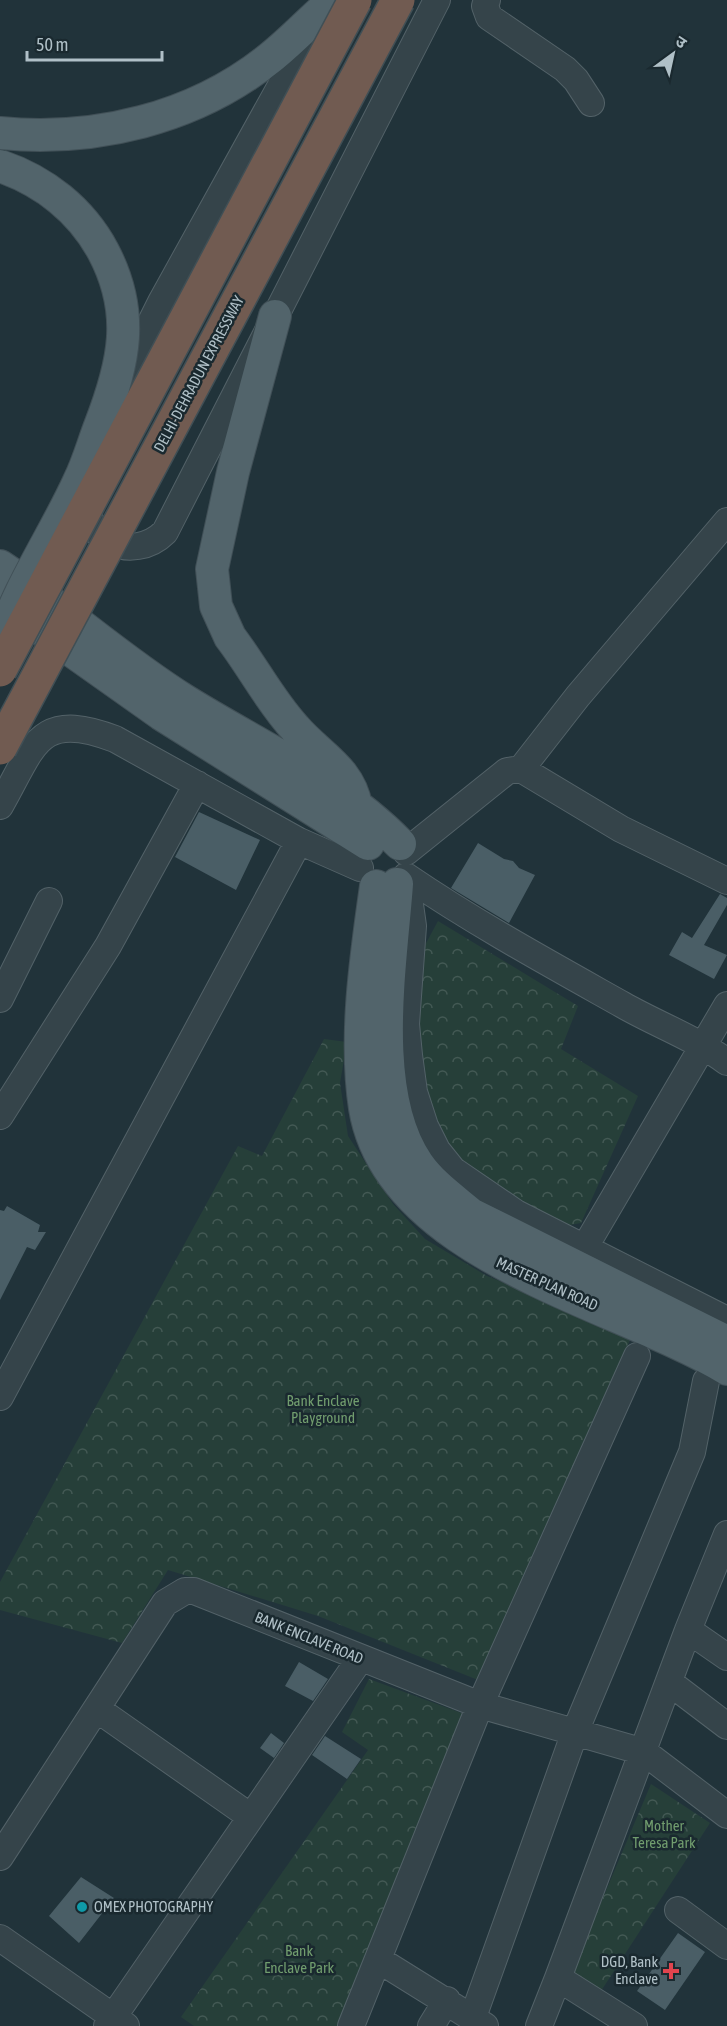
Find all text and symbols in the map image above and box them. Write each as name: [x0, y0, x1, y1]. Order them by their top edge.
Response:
scale bar: [27, 24, 162, 62]
north arrow: [643, 24, 703, 84]
text: उ: [672, 31, 691, 52]
text: 50 m: [36, 34, 68, 55]
street label: DELHI-DEHRADUN EXPRESSWAY: [150, 293, 247, 455]
street label: MASTER PLAN ROAD: [494, 1254, 601, 1314]
park label: Bank Enclave Playground: [286, 1392, 360, 1426]
street label: BANK ENCLAVE ROAD: [253, 1608, 366, 1667]
park label: Mother Teresa Park: [632, 1817, 696, 1851]
place label: OMEX PHOTOGRAPHY: [94, 1898, 213, 1915]
marker: OMEX PHOTOGRAPHY: [75, 1900, 89, 1914]
park label: Bank Enclave Park: [264, 1942, 334, 1976]
place label: DGD, Bank Enclave: [601, 1953, 658, 1987]
marker: DGD, Bank Enclave: [662, 1962, 680, 1980]

